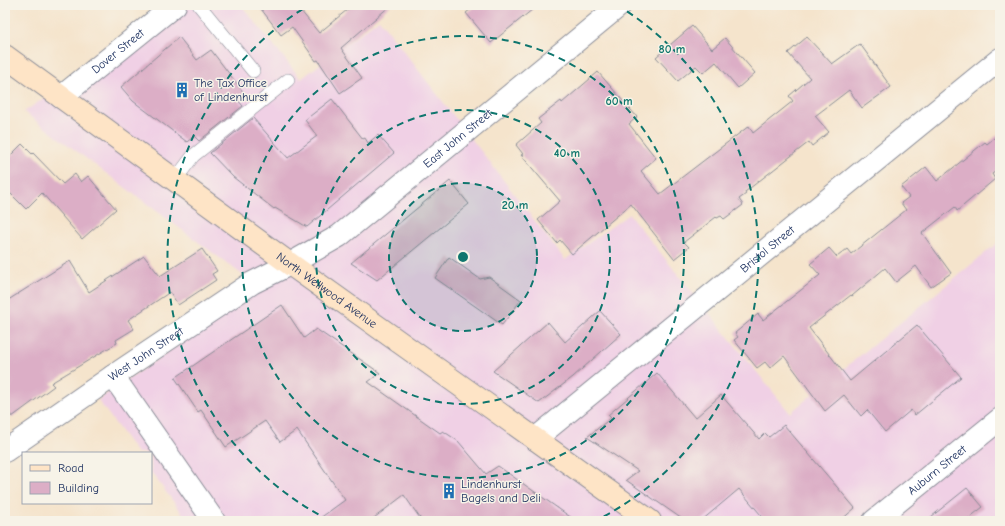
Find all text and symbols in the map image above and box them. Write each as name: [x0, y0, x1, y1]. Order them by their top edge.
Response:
street label: Dover Street: [89, 25, 147, 77]
text: 80 m: [659, 42, 685, 56]
place label: The Tax Office of Lindenhurst: [194, 76, 268, 104]
building icon: The Tax Office of Lindenhurst: [173, 81, 191, 99]
text: 60 m: [606, 94, 632, 108]
street label: East John Street: [420, 106, 495, 171]
text: 40 m: [554, 146, 580, 160]
text: 20 m: [502, 198, 528, 212]
street label: Bristol Street: [737, 222, 798, 276]
street label: North Wellwood Avenue: [274, 249, 380, 331]
centre of rings: [456, 250, 470, 264]
street label: West John Street: [106, 324, 186, 384]
street label: Auburn Street: [905, 442, 969, 498]
legend: [22, 452, 152, 504]
text: Road: [58, 461, 84, 475]
place label: Lindenhurst Bagels and Deli: [461, 477, 541, 505]
text: Building: [58, 481, 99, 495]
building icon: Lindenhurst Bagels and Deli: [440, 482, 458, 500]

